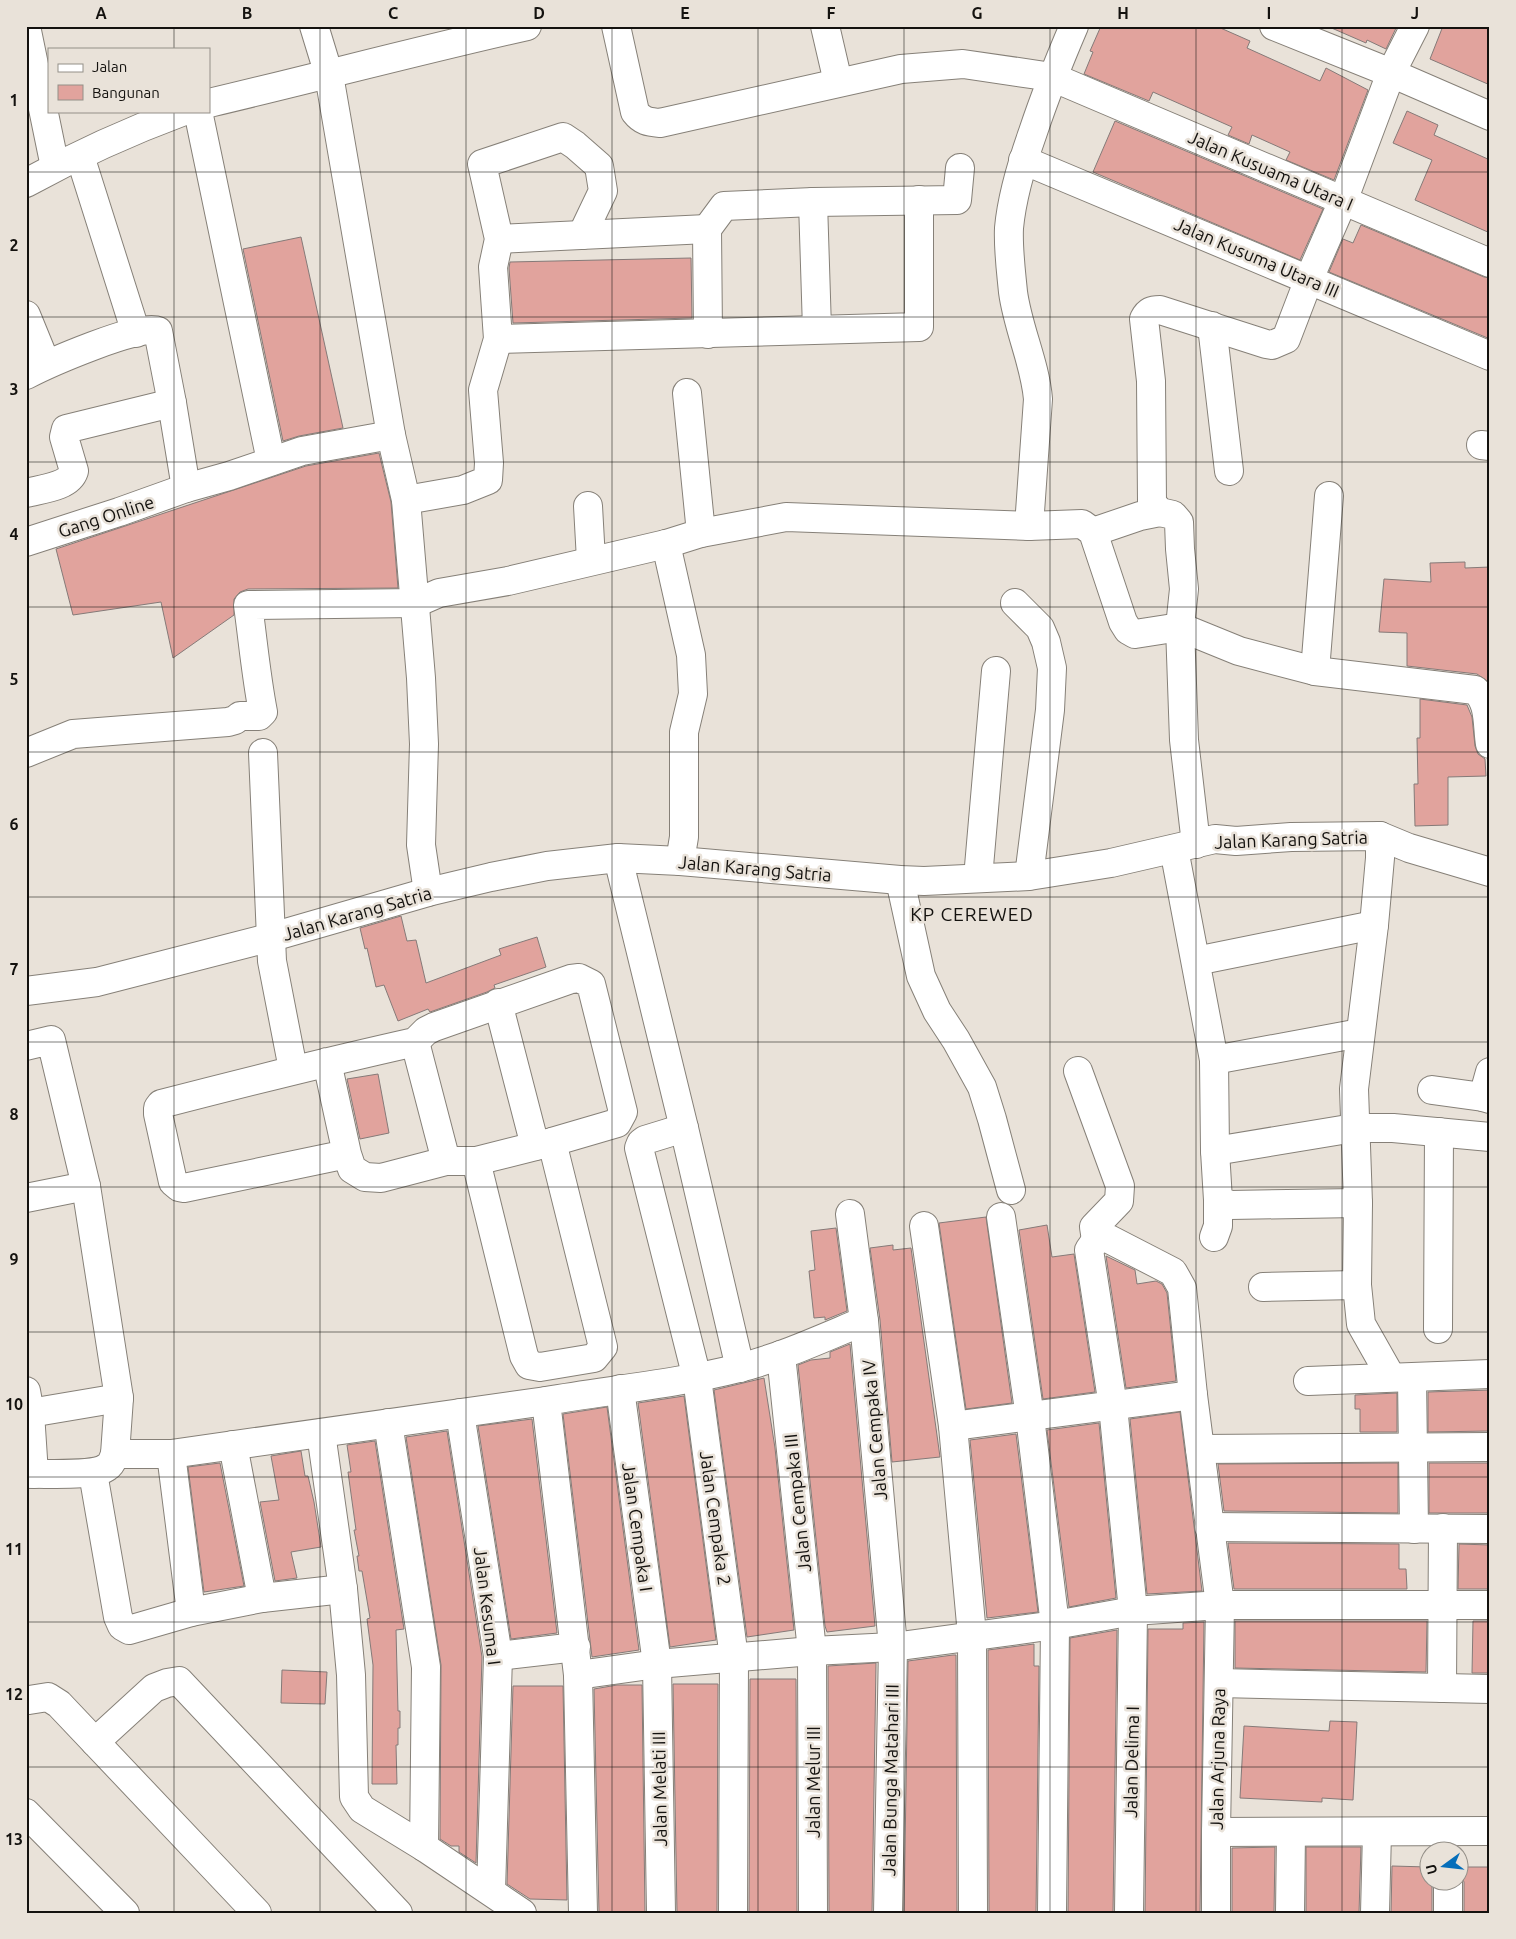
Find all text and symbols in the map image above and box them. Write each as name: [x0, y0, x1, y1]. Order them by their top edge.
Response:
text: A: [95, 4, 107, 22]
text: B: [242, 4, 252, 22]
text: C: [388, 4, 398, 22]
text: D: [533, 4, 545, 22]
text: E: [680, 4, 690, 22]
text: F: [827, 4, 836, 22]
text: G: [971, 4, 983, 22]
text: H: [1117, 4, 1129, 22]
text: I: [1267, 4, 1271, 22]
text: J: [1411, 4, 1419, 22]
legend: [48, 48, 210, 112]
text: Jalan: [92, 58, 127, 75]
text: Bangunan: [92, 84, 160, 101]
text: 1: [9, 91, 19, 109]
street label: Jalan Kusuama Utara I: [1185, 126, 1357, 214]
street label: Jalan Kusuma Utara III: [1172, 213, 1342, 301]
text: 2: [9, 236, 19, 254]
text: 3: [9, 380, 19, 398]
street label: Gang Online: [56, 491, 156, 541]
text: 4: [9, 525, 19, 543]
text: 5: [9, 670, 19, 688]
text: 6: [9, 815, 19, 833]
street label: Jalan Karang Satria: [1214, 826, 1368, 852]
street label: Jalan Karang Satria: [678, 851, 832, 885]
street label: Jalan Karang Satria: [280, 882, 434, 944]
district label: KP CEREWED: [910, 903, 1034, 925]
text: 7: [9, 960, 19, 978]
text: 8: [9, 1105, 19, 1123]
text: 9: [9, 1250, 19, 1268]
street label: Jalan Cempaka IV: [858, 1358, 890, 1501]
text: 10: [5, 1395, 23, 1413]
street label: Jalan Cempaka III: [780, 1433, 814, 1573]
street label: Jalan Cempaka 2: [697, 1450, 735, 1586]
street label: Jalan Cempaka I: [619, 1461, 657, 1593]
text: 11: [5, 1540, 23, 1558]
street label: Jalan Kesuma I: [471, 1546, 505, 1666]
street label: Jalan Bunga Matahari III: [878, 1684, 902, 1876]
text: 12: [5, 1685, 23, 1703]
street label: Jalan Arjuna Raya: [1206, 1688, 1228, 1830]
street label: Jalan Delima I: [1120, 1706, 1142, 1818]
street label: Jalan Melur III: [803, 1726, 823, 1838]
street label: Jalan Melati III: [648, 1731, 670, 1847]
text: 13: [5, 1830, 23, 1848]
north arrow: [1418, 1842, 1468, 1892]
text: U: [1422, 1863, 1440, 1876]

